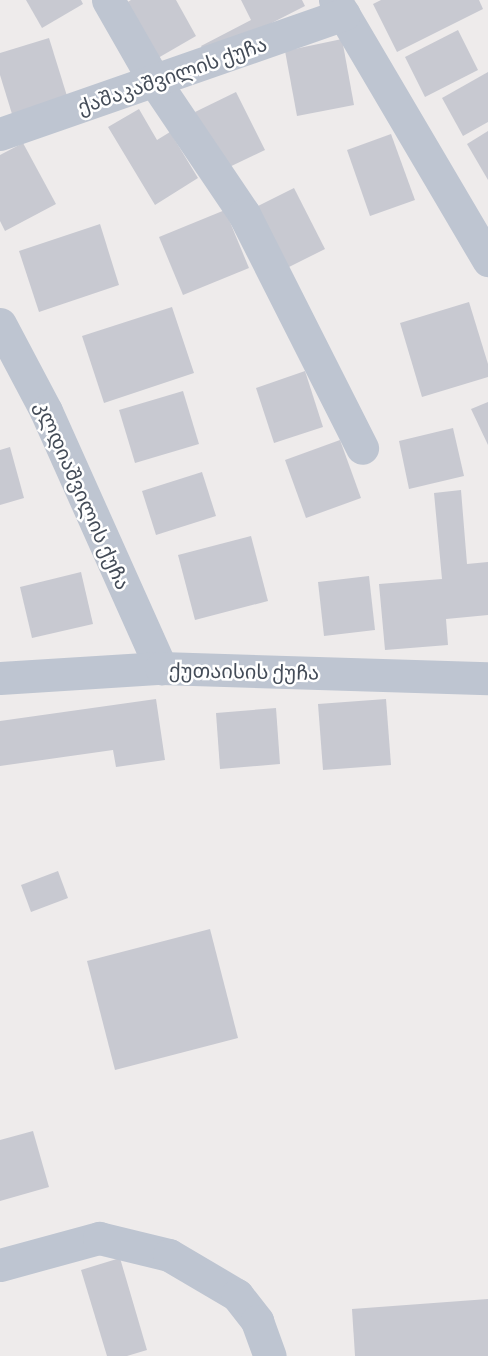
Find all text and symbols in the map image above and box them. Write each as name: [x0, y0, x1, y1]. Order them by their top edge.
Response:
street label: ქაშაკაშვილის ქუჩა: [74, 31, 270, 119]
street label: კლდიაშვილის ქუჩა: [31, 397, 135, 593]
street label: ქუთაისის ქუჩა: [169, 658, 319, 684]

